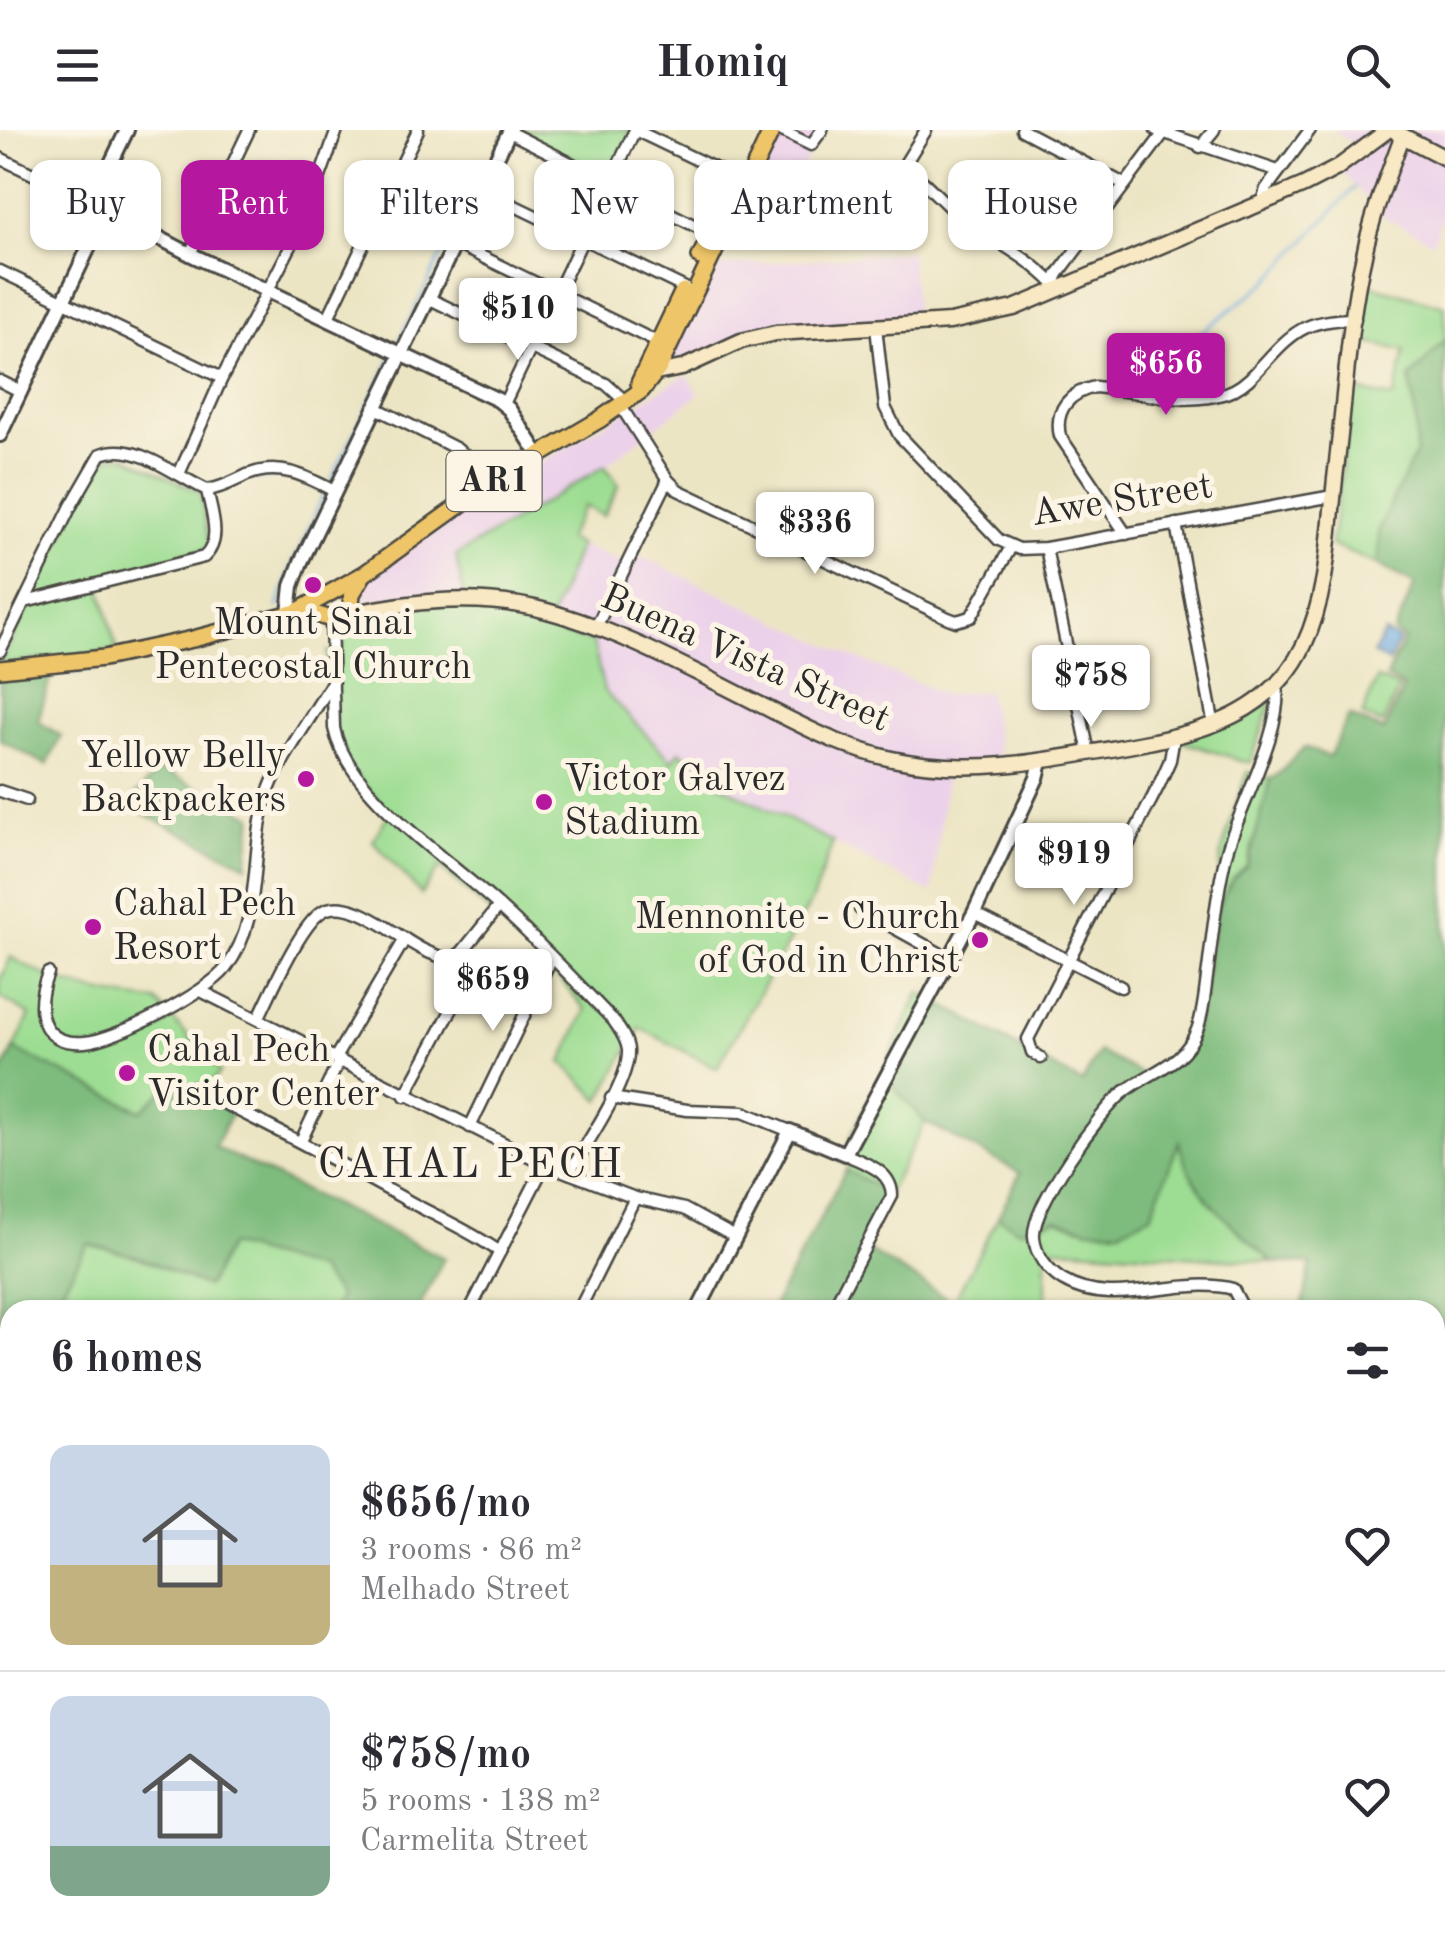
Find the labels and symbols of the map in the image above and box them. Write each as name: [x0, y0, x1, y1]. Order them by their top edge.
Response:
pin: $510: [459, 278, 577, 363]
pin: $656: [1107, 333, 1225, 418]
road number: AR1: [446, 451, 542, 511]
street label: Awe Street: [1029, 468, 1215, 534]
pin: $336: [756, 492, 874, 577]
marker: Mount Sinai Pentecostal Church: [302, 574, 324, 596]
street label: Buena Vista Street: [595, 578, 895, 740]
place label: Mount Sinai Pentecostal Church: [155, 605, 471, 687]
pin: $758: [1032, 645, 1150, 730]
place label: Yellow Belly Backpackers: [80, 738, 286, 820]
place label: Victor Galvez Stadium: [564, 761, 786, 843]
marker: Yellow Belly Backpackers: [295, 768, 317, 790]
marker: Victor Galvez Stadium: [533, 791, 555, 813]
pin: $919: [1015, 823, 1133, 908]
place label: Cahal Pech Resort: [113, 886, 296, 968]
place label: Mennonite - Church of God in Christ: [635, 899, 960, 981]
marker: Cahal Pech Resort: [82, 916, 104, 938]
marker: Mennonite - Church of God in Christ: [969, 929, 991, 951]
pin: $659: [434, 949, 552, 1034]
place label: Cahal Pech Visitor Center: [147, 1032, 380, 1114]
marker: Cahal Pech Visitor Center: [116, 1062, 138, 1084]
district label: CAHAL PECH: [318, 1145, 624, 1187]

